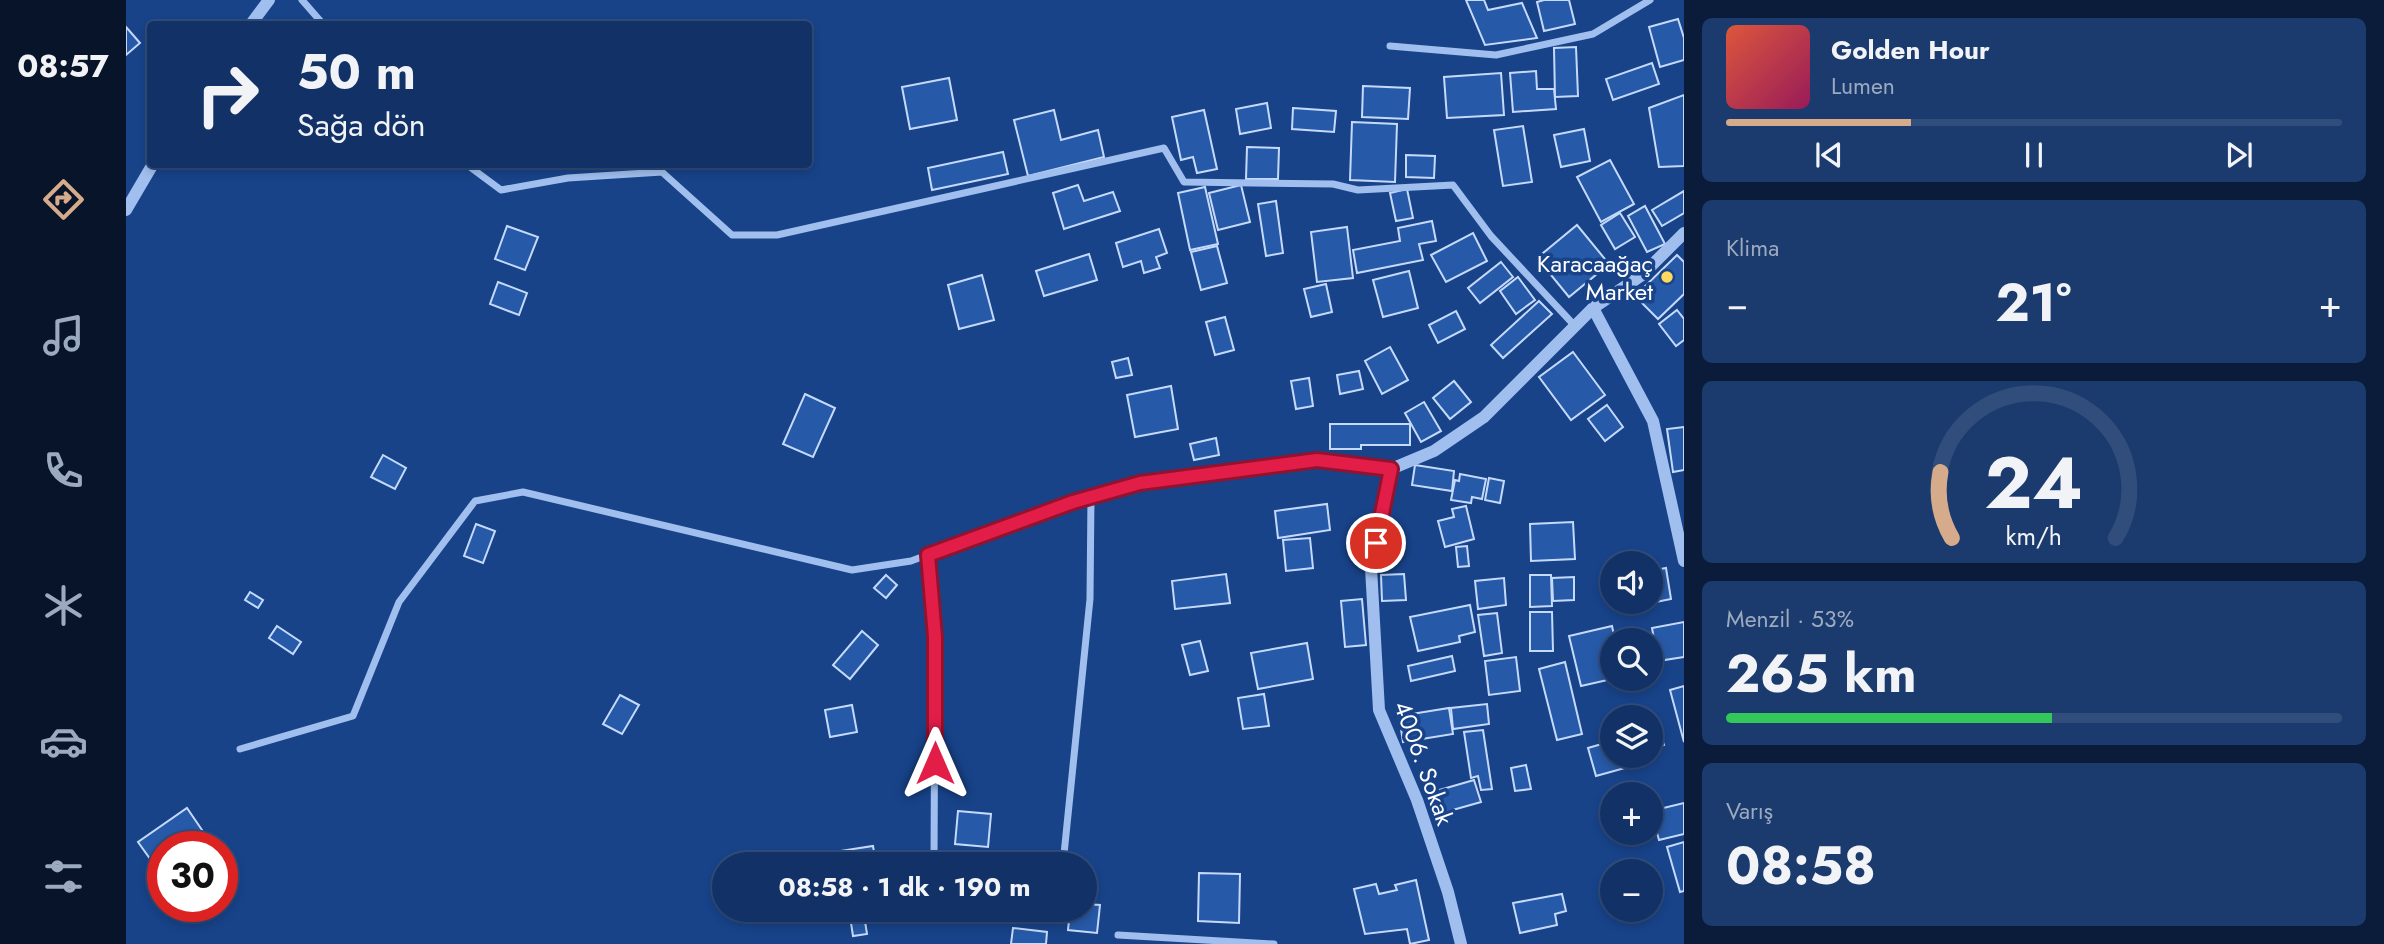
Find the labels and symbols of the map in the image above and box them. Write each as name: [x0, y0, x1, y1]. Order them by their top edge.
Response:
place label: Karacaağaç Market: [1537, 246, 1653, 309]
marker: Karacaağaç Market: [1659, 269, 1675, 285]
pin: [1346, 513, 1406, 573]
street label: 4006. Sokak: [1385, 696, 1463, 830]
position arrow: [898, 726, 972, 800]
speed limit sign: 30: [147, 831, 238, 922]

